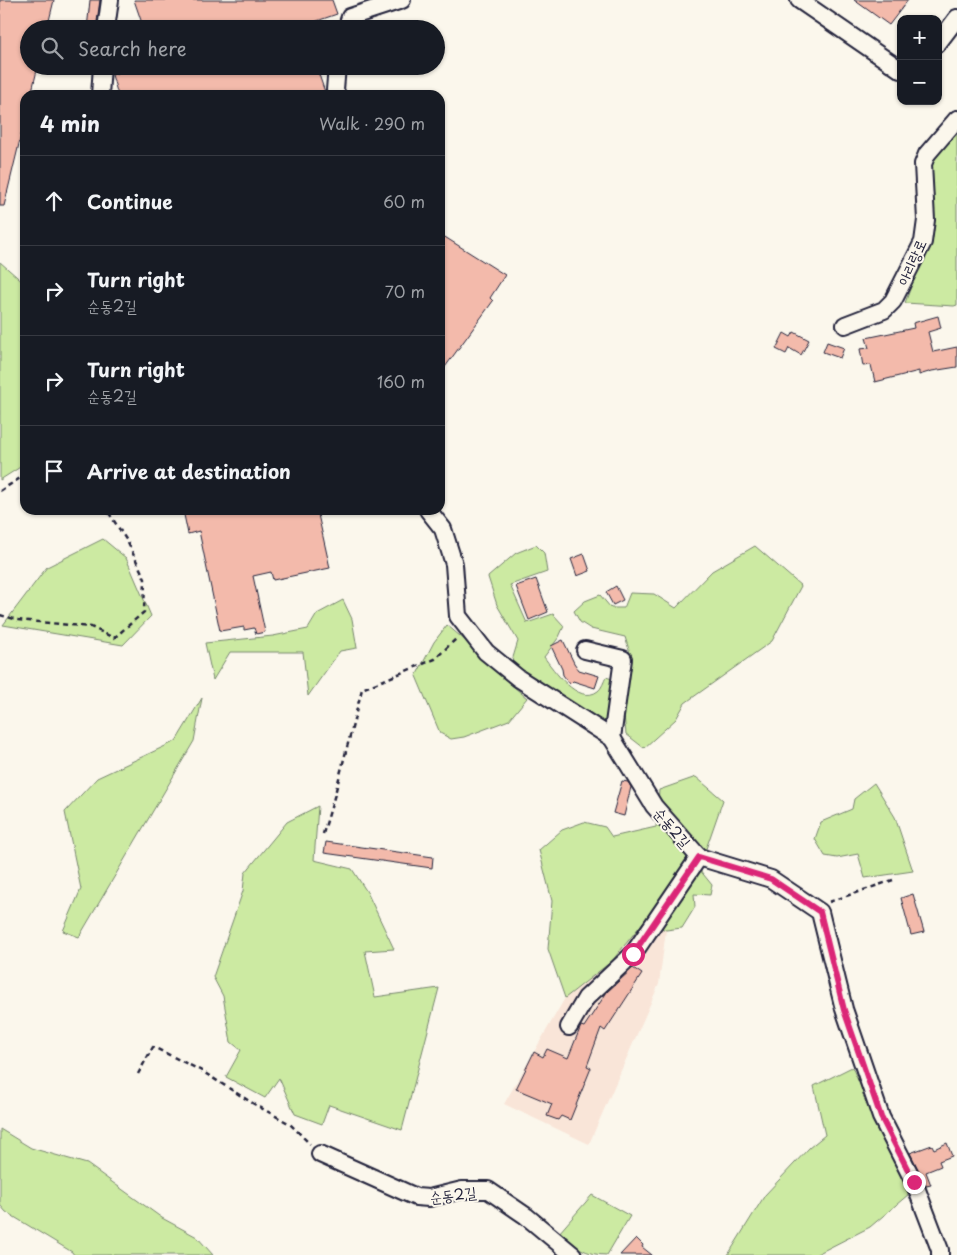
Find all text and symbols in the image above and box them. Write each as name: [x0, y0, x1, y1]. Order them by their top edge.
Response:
map controls: [897, 15, 942, 105]
button: +: [897, 15, 942, 60]
search box: [20, 20, 445, 75]
icon: search: [38, 34, 66, 62]
text: Search here: [78, 34, 187, 62]
button: −: [897, 60, 942, 105]
text: 4 min: [40, 107, 100, 139]
text: Walk · 290 m: [319, 111, 425, 135]
icon: ahead: [40, 187, 68, 215]
text: Continue: [87, 187, 173, 215]
text: 60 m: [383, 189, 425, 213]
street label: 아리랑로: [891, 235, 931, 289]
text: Turn right: [87, 265, 185, 293]
icon: right: [40, 277, 68, 305]
text: 70 m: [385, 279, 425, 303]
text: 순동2길: [87, 293, 137, 317]
text: Turn right: [87, 355, 185, 383]
icon: right: [40, 367, 68, 395]
text: 160 m: [377, 369, 425, 393]
text: 순동2길: [87, 383, 137, 407]
icon: arrive: [40, 457, 68, 485]
text: Arrive at destination: [87, 457, 291, 485]
street label: 순동2길: [649, 802, 697, 852]
route start: [622, 943, 645, 966]
route end: [903, 1171, 926, 1194]
street label: 순동2길: [428, 1180, 478, 1208]

